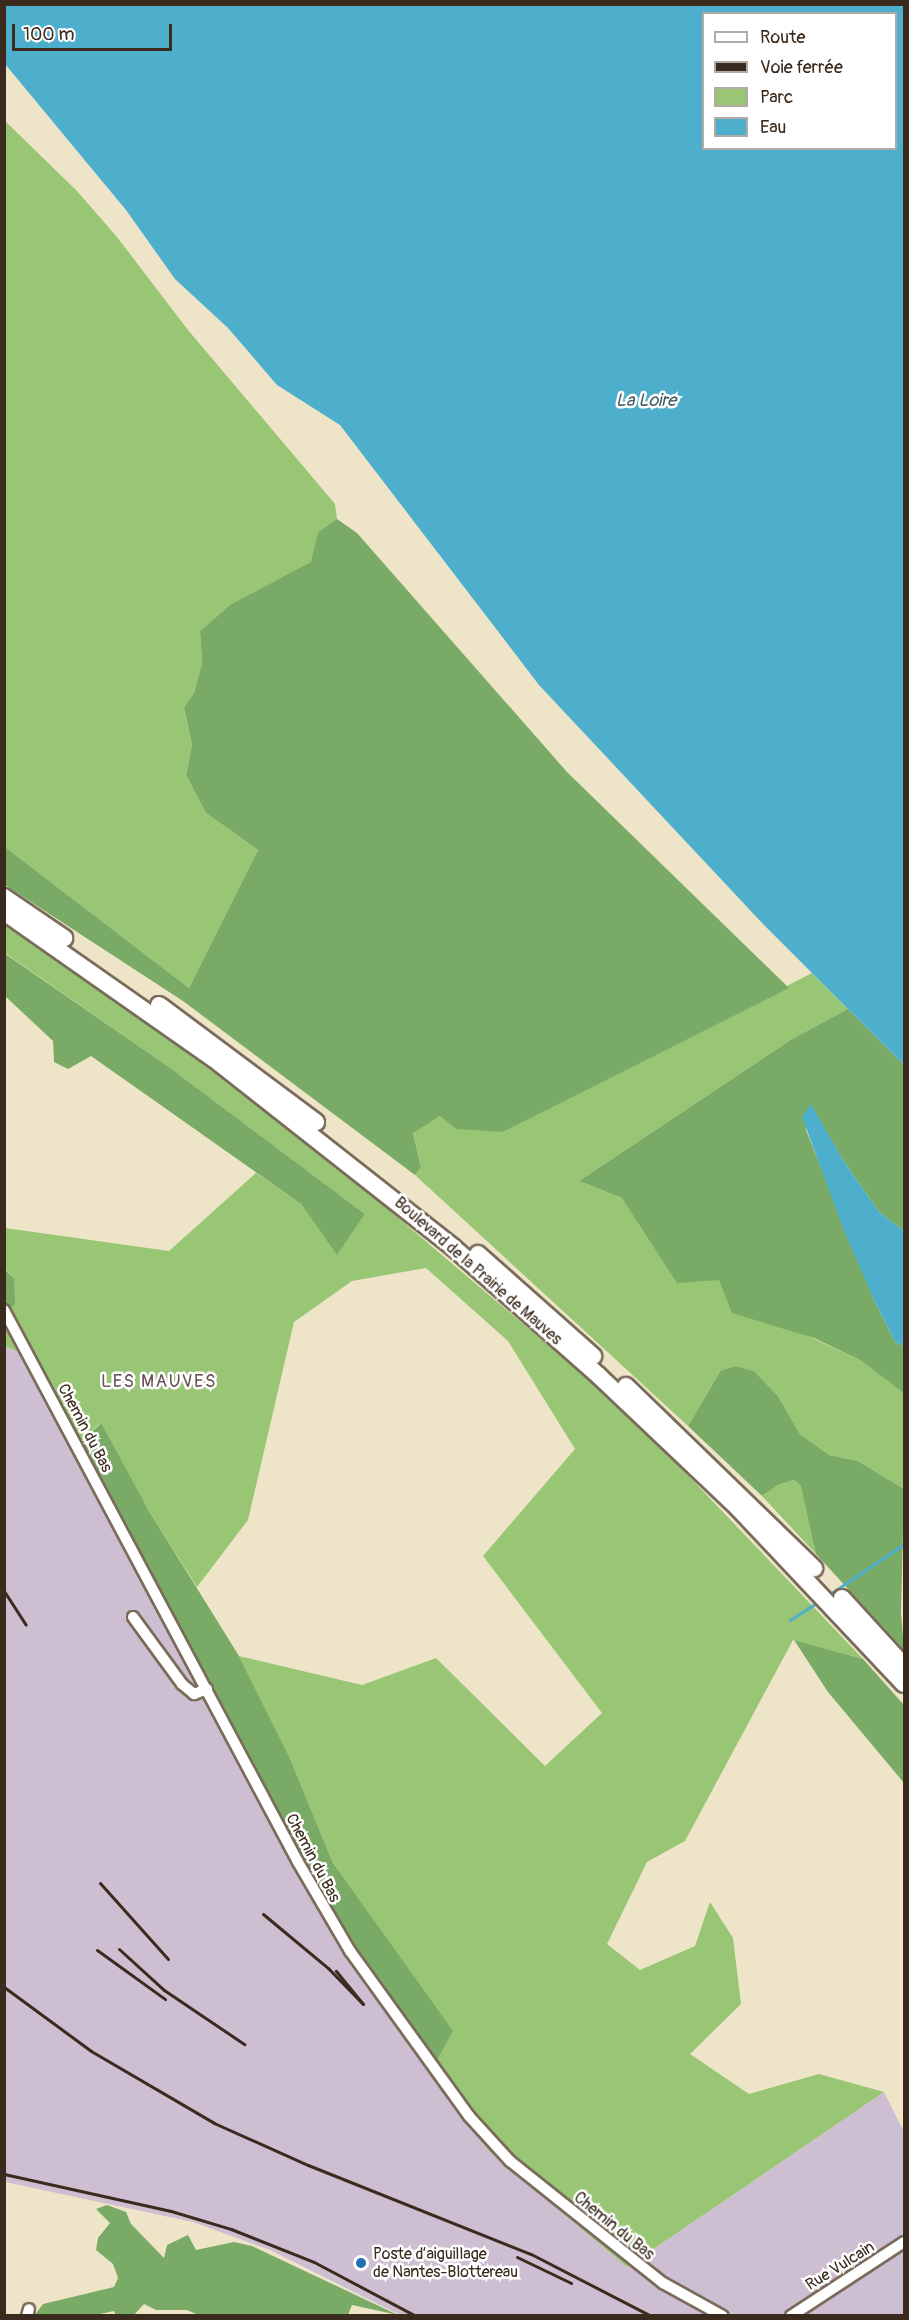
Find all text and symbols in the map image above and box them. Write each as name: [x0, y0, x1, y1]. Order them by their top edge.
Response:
scale bar: [15, 12, 176, 50]
legend: [702, 12, 897, 150]
text: 100 m: [23, 23, 75, 46]
text: Route: [760, 26, 805, 49]
text: Voie ferrée: [760, 56, 843, 79]
text: Parc: [760, 86, 793, 109]
text: Eau: [760, 116, 786, 139]
water label: La Loire: [616, 390, 676, 412]
street label: Boulevard de la Prairie de Mauves: [390, 1193, 566, 1349]
district label: LES MAUVES: [101, 1371, 217, 1393]
street label: Chemin du Bas: [54, 1380, 116, 1476]
street label: Chemin du Bas: [282, 1810, 344, 1906]
street label: Chemin du Bas: [570, 2188, 658, 2264]
street label: Rue Vulcain: [802, 2237, 878, 2295]
place label: Poste d’aiguillage de Nantes-Blottereau: [373, 2244, 518, 2282]
marker: Poste d’aiguillage de Nantes-Blottereau: [354, 2256, 368, 2270]

